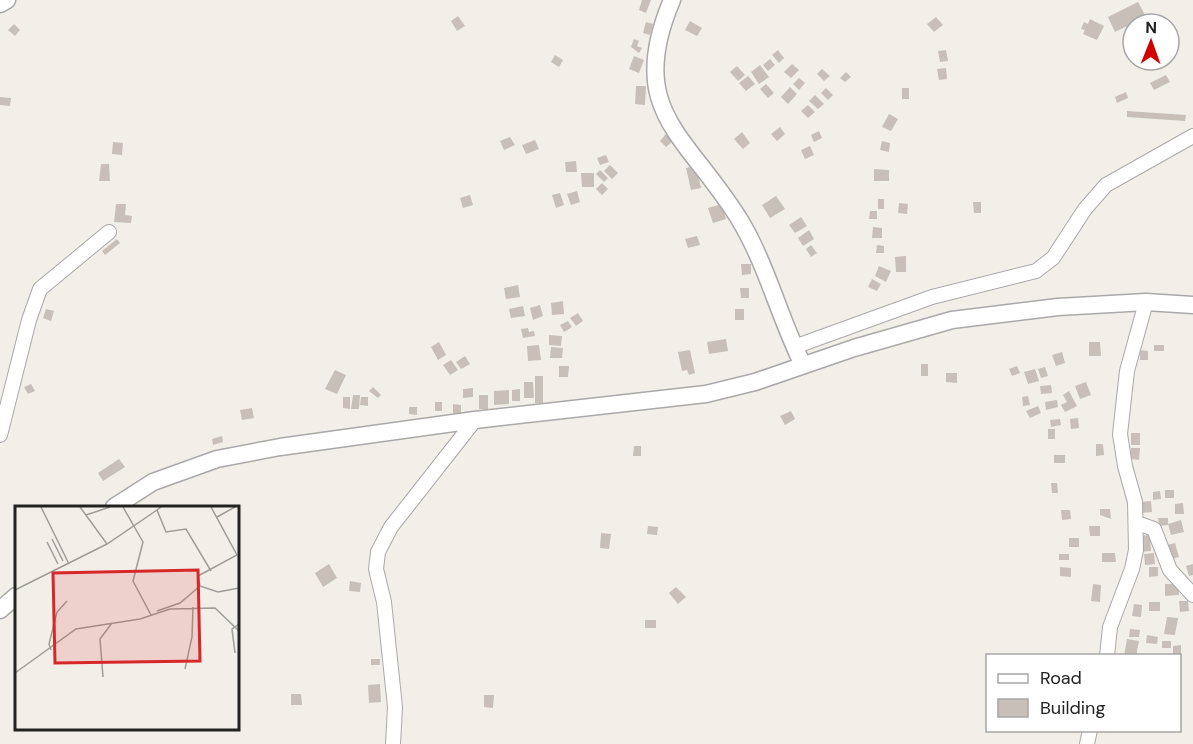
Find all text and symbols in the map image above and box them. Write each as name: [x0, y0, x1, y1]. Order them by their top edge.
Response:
north arrow: [1121, 12, 1181, 72]
text: N: [1145, 17, 1157, 38]
inset map: [15, 506, 238, 729]
legend: [986, 654, 1181, 732]
text: Road: [1040, 666, 1082, 690]
text: Building: [1040, 696, 1105, 720]

